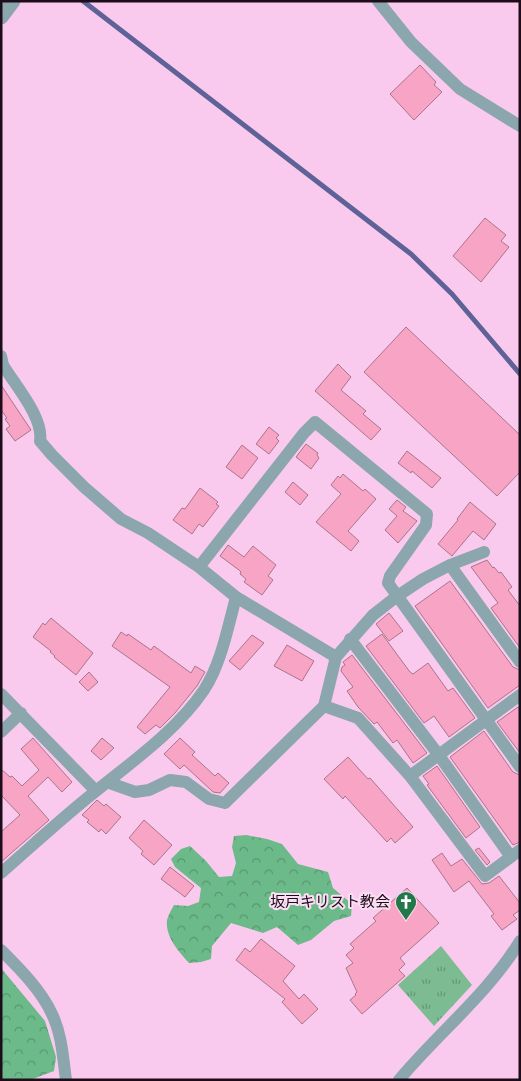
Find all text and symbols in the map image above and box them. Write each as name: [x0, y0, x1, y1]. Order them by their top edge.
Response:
church icon: 坂戸キリスト教会: [394, 890, 418, 921]
place label: 坂戸キリスト教会: [270, 892, 390, 911]

